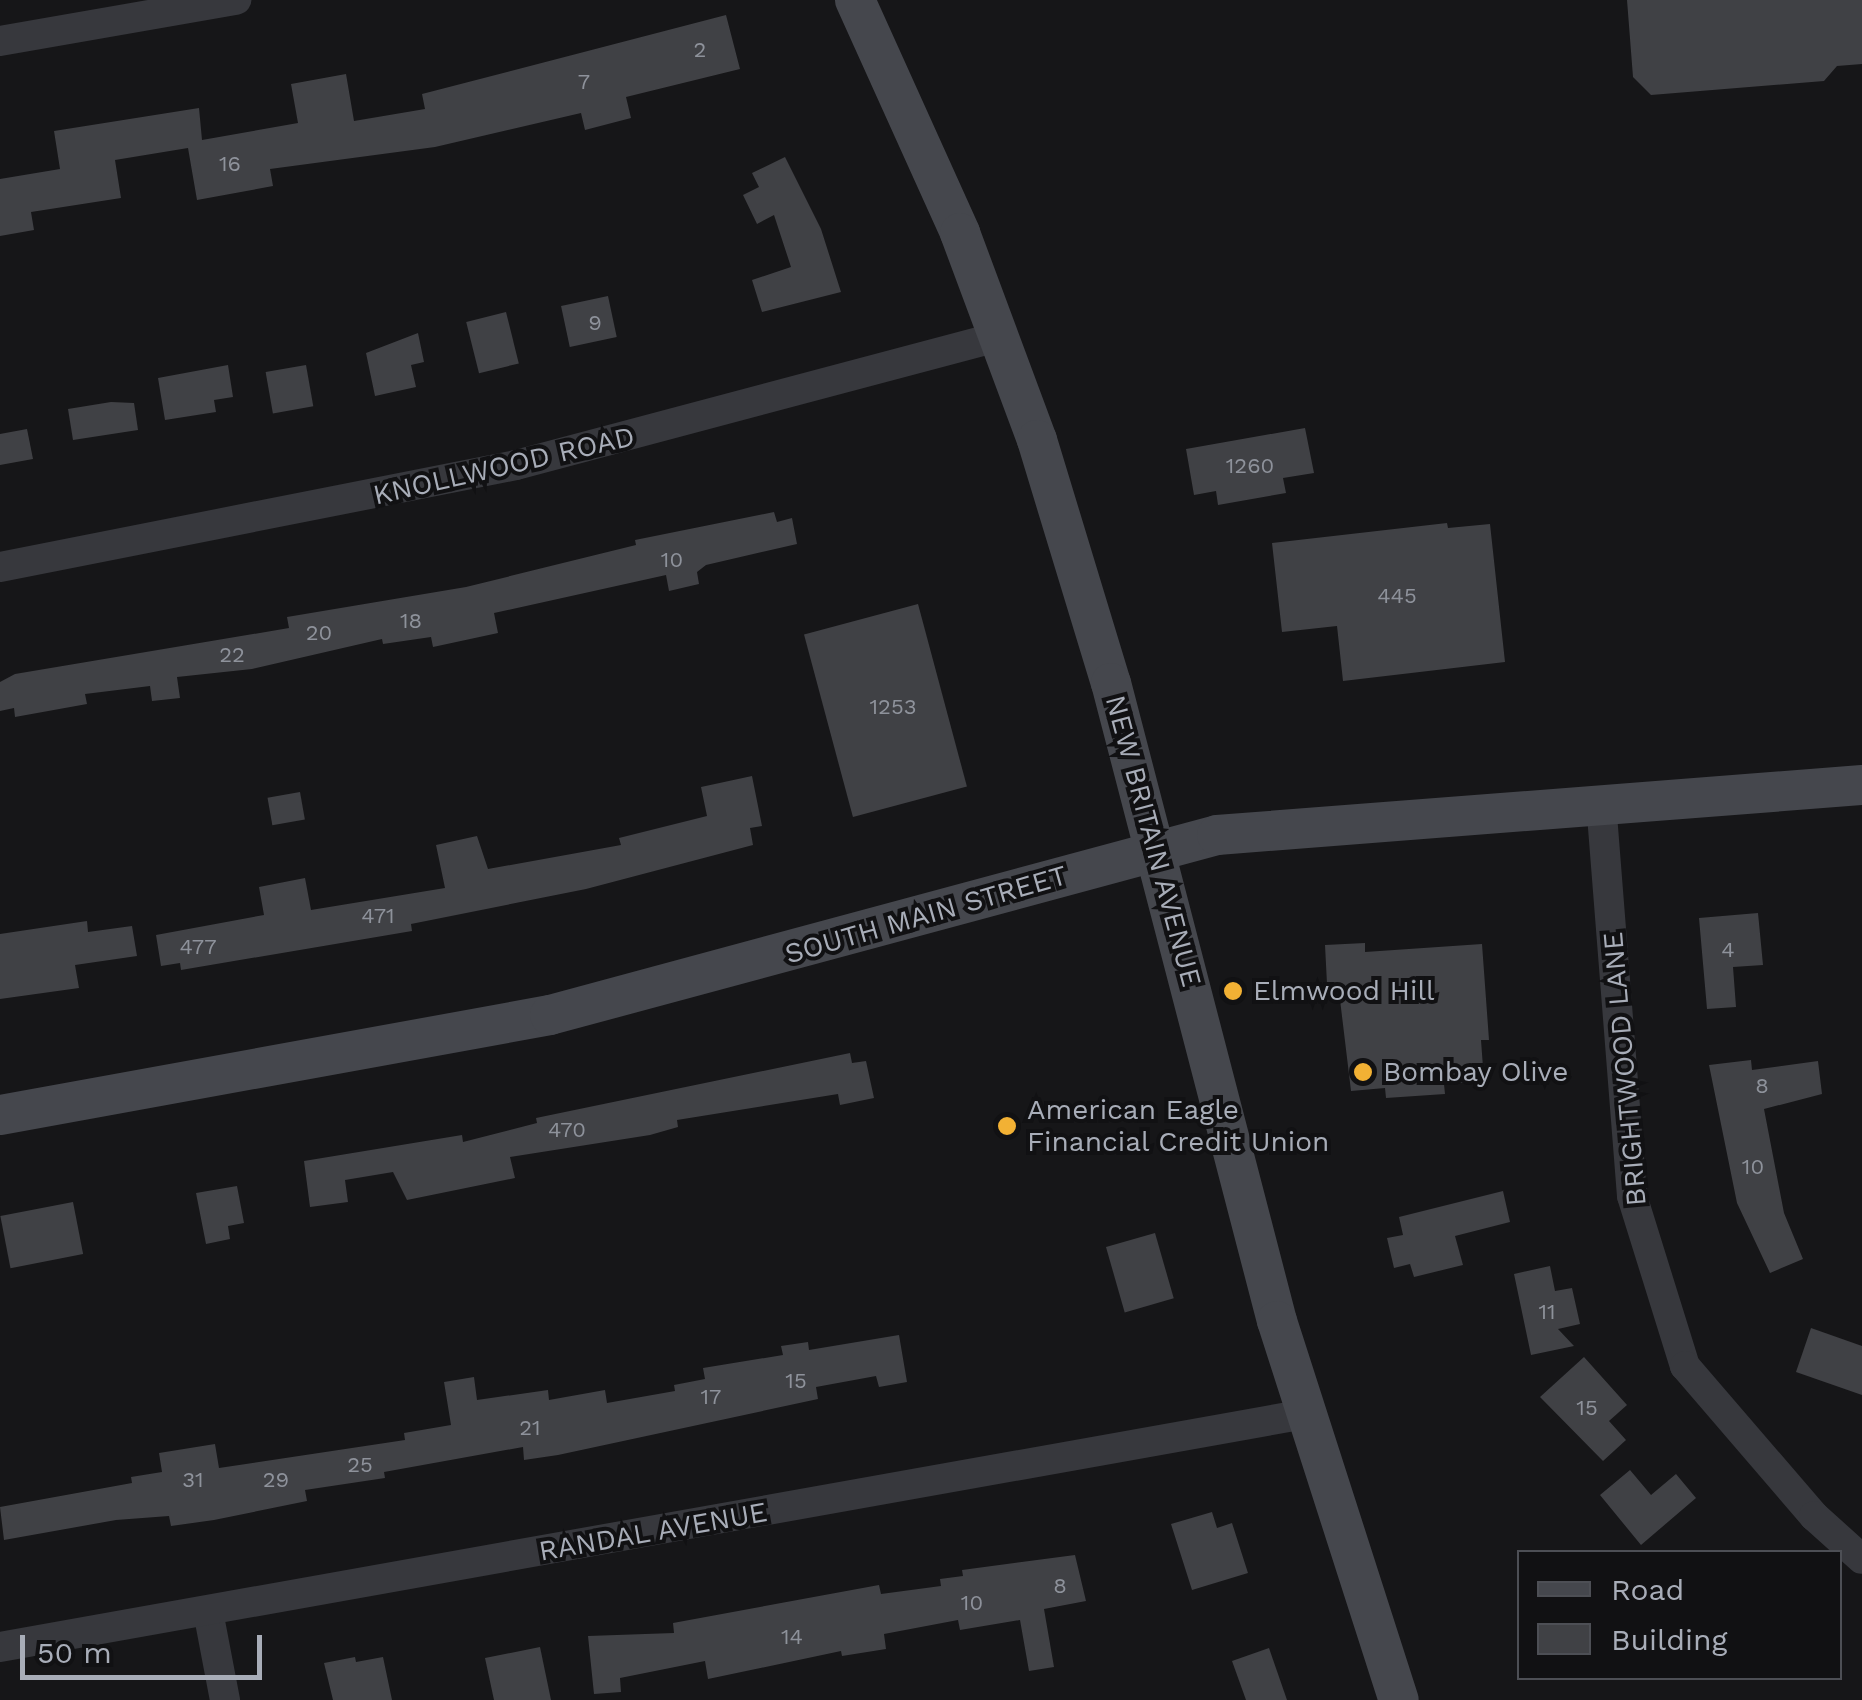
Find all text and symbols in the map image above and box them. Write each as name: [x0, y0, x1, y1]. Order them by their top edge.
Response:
house number: 2: [694, 37, 706, 63]
house number: 7: [578, 69, 590, 95]
house number: 16: [219, 151, 241, 177]
house number: 9: [588, 310, 602, 336]
street label: KNOLLWOOD ROAD: [370, 420, 638, 512]
house number: 1260: [1226, 453, 1274, 479]
house number: 10: [661, 547, 683, 573]
house number: 445: [1377, 583, 1417, 609]
house number: 18: [400, 608, 422, 634]
house number: 20: [306, 620, 332, 646]
house number: 22: [219, 642, 245, 668]
street label: NEW BRITAIN AVENUE: [1098, 691, 1208, 991]
house number: 1253: [869, 694, 917, 720]
street label: SOUTH MAIN STREET: [781, 859, 1071, 971]
house number: 471: [361, 903, 395, 929]
street label: BRIGHTWOOD LANE: [1596, 931, 1654, 1207]
house number: 477: [179, 934, 217, 960]
house number: 4: [1721, 937, 1735, 963]
place label: Elmwood Hill: [1253, 974, 1435, 1008]
marker: Elmwood Hill: [1222, 980, 1244, 1002]
place label: Bombay Olive: [1383, 1055, 1569, 1089]
marker: Bombay Olive: [1352, 1061, 1374, 1083]
house number: 8: [1755, 1073, 1769, 1099]
place label: American Eagle Financial Credit Union: [1027, 1093, 1330, 1159]
marker: American Eagle Financial Credit Union: [996, 1115, 1018, 1137]
house number: 470: [548, 1117, 586, 1143]
house number: 10: [1742, 1154, 1764, 1180]
house number: 11: [1538, 1299, 1556, 1325]
house number: 15: [785, 1368, 807, 1394]
house number: 17: [701, 1384, 721, 1410]
house number: 15: [1576, 1395, 1598, 1421]
house number: 21: [519, 1415, 541, 1441]
house number: 25: [347, 1452, 373, 1478]
house number: 31: [182, 1467, 204, 1493]
house number: 29: [263, 1467, 289, 1493]
street label: RANDAL AVENUE: [535, 1495, 771, 1569]
legend: [1517, 1550, 1842, 1680]
text: Road: [1611, 1572, 1684, 1607]
house number: 8: [1053, 1573, 1067, 1599]
house number: 10: [961, 1590, 983, 1616]
scale bar: [25, 1615, 268, 1677]
text: Building: [1611, 1622, 1728, 1657]
house number: 14: [781, 1624, 803, 1650]
text: 50 m: [37, 1635, 112, 1670]

